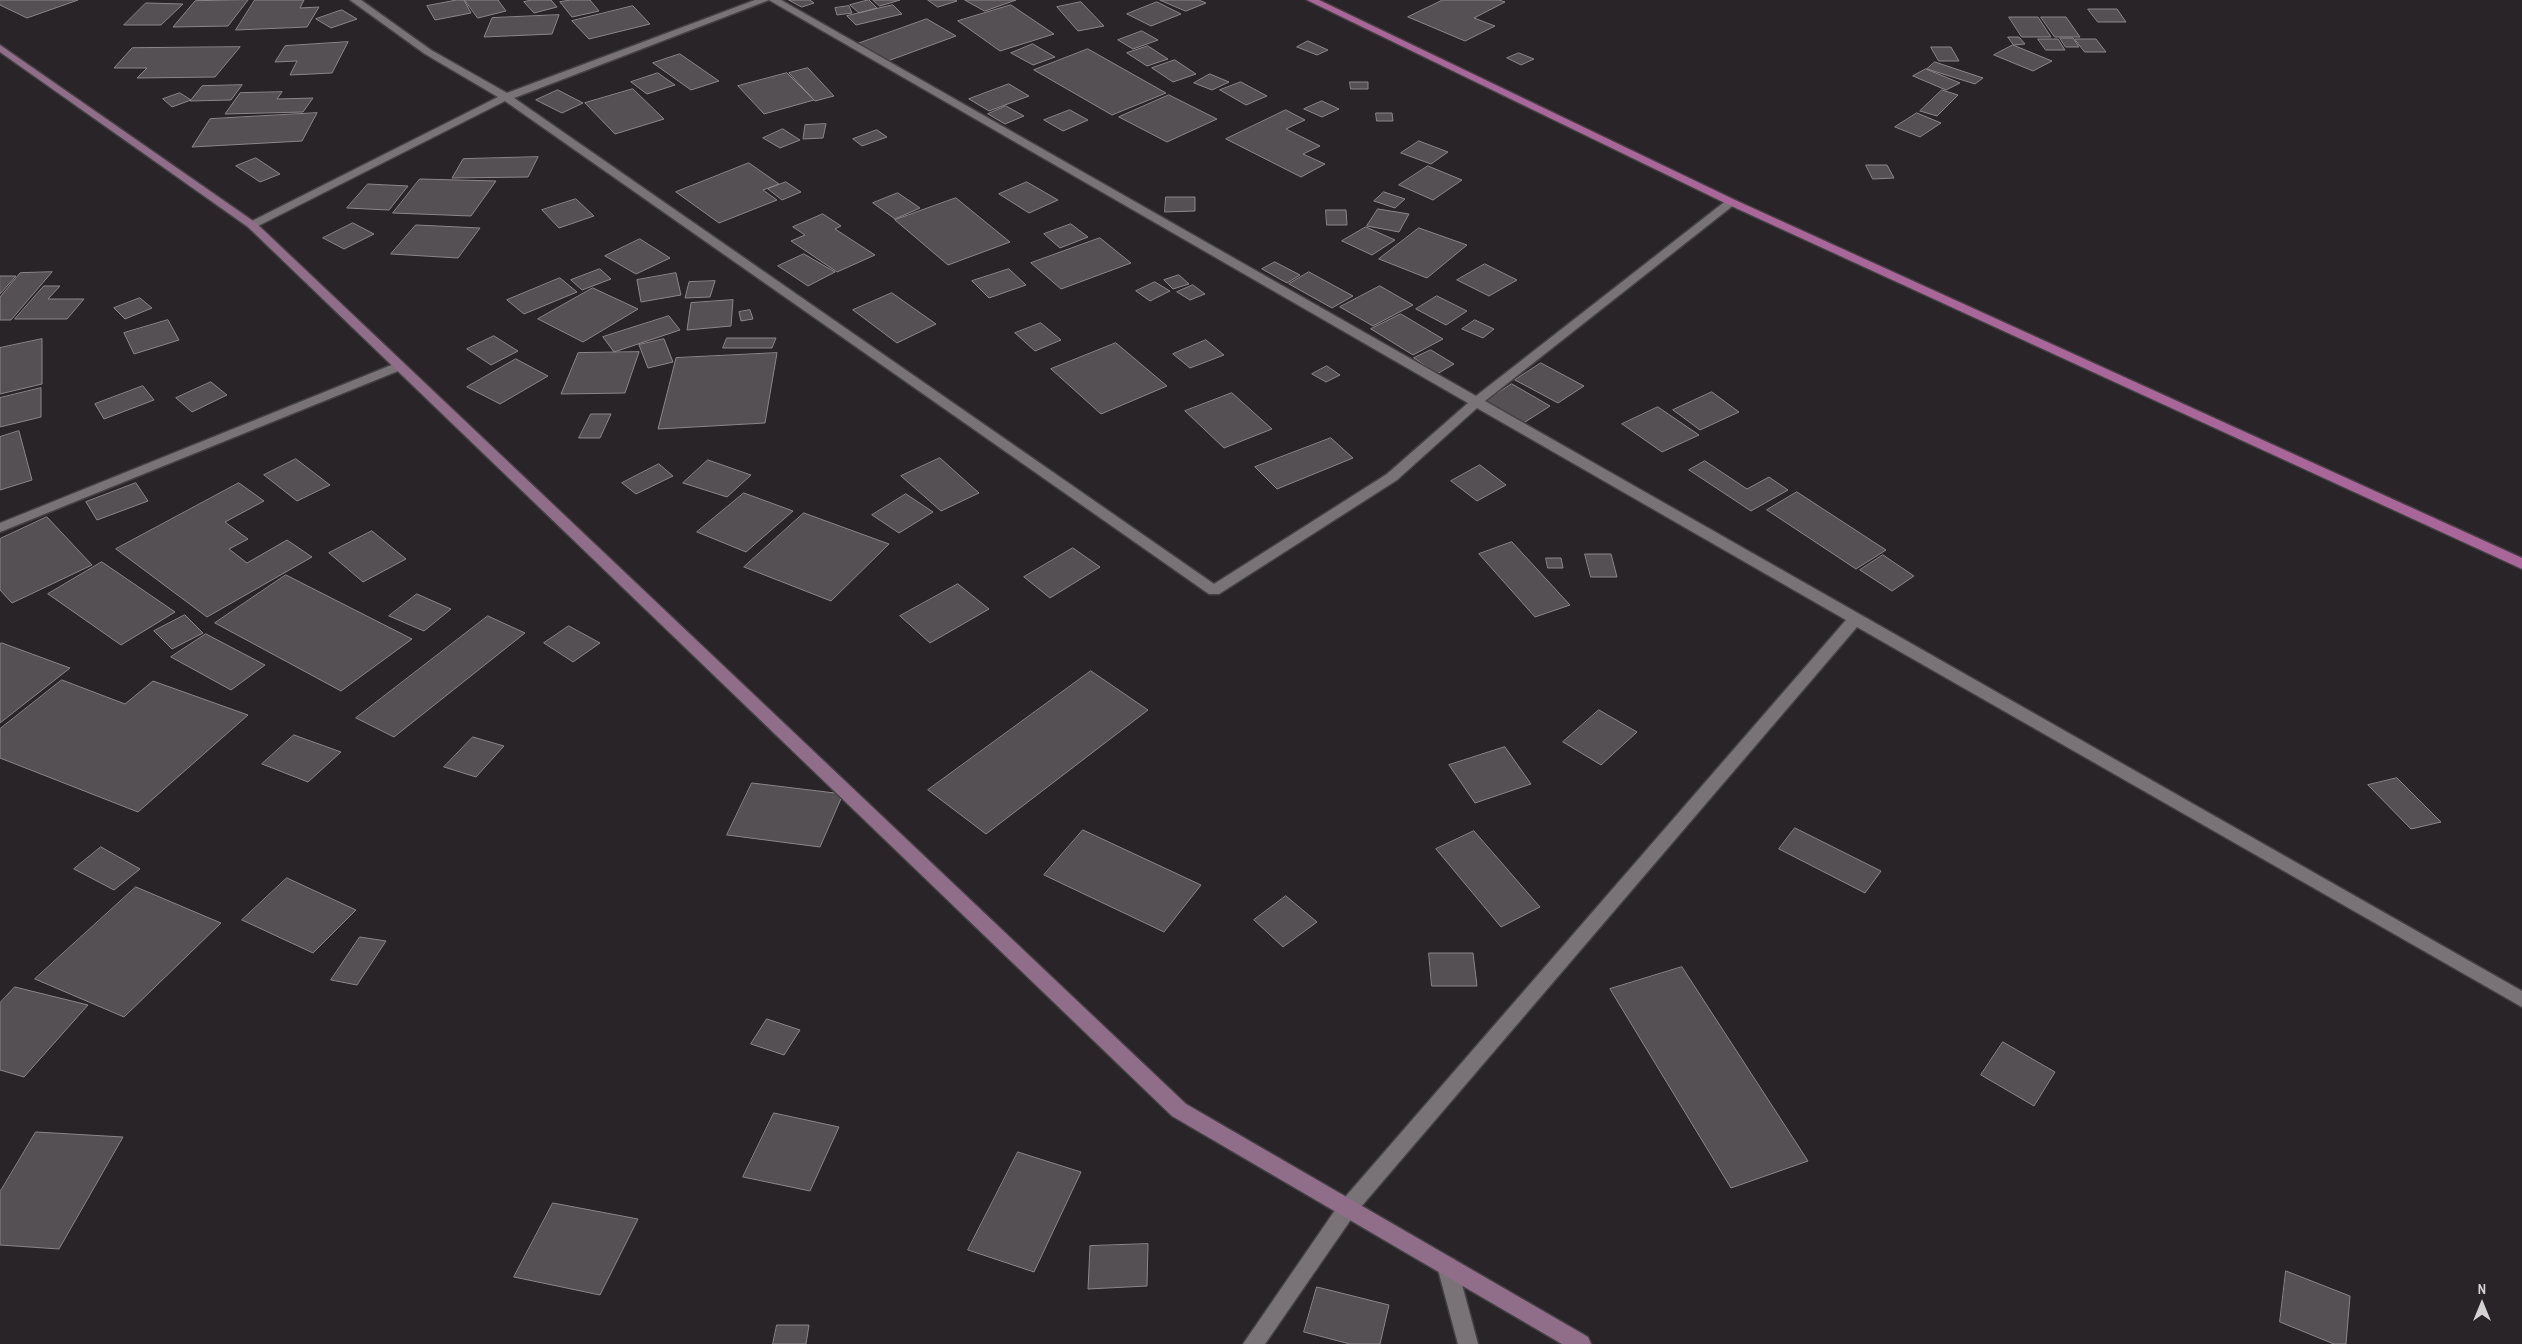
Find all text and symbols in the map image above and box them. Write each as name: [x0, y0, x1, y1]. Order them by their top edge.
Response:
north arrow: [2457, 1279, 2507, 1329]
text: N: [2478, 1280, 2486, 1298]

